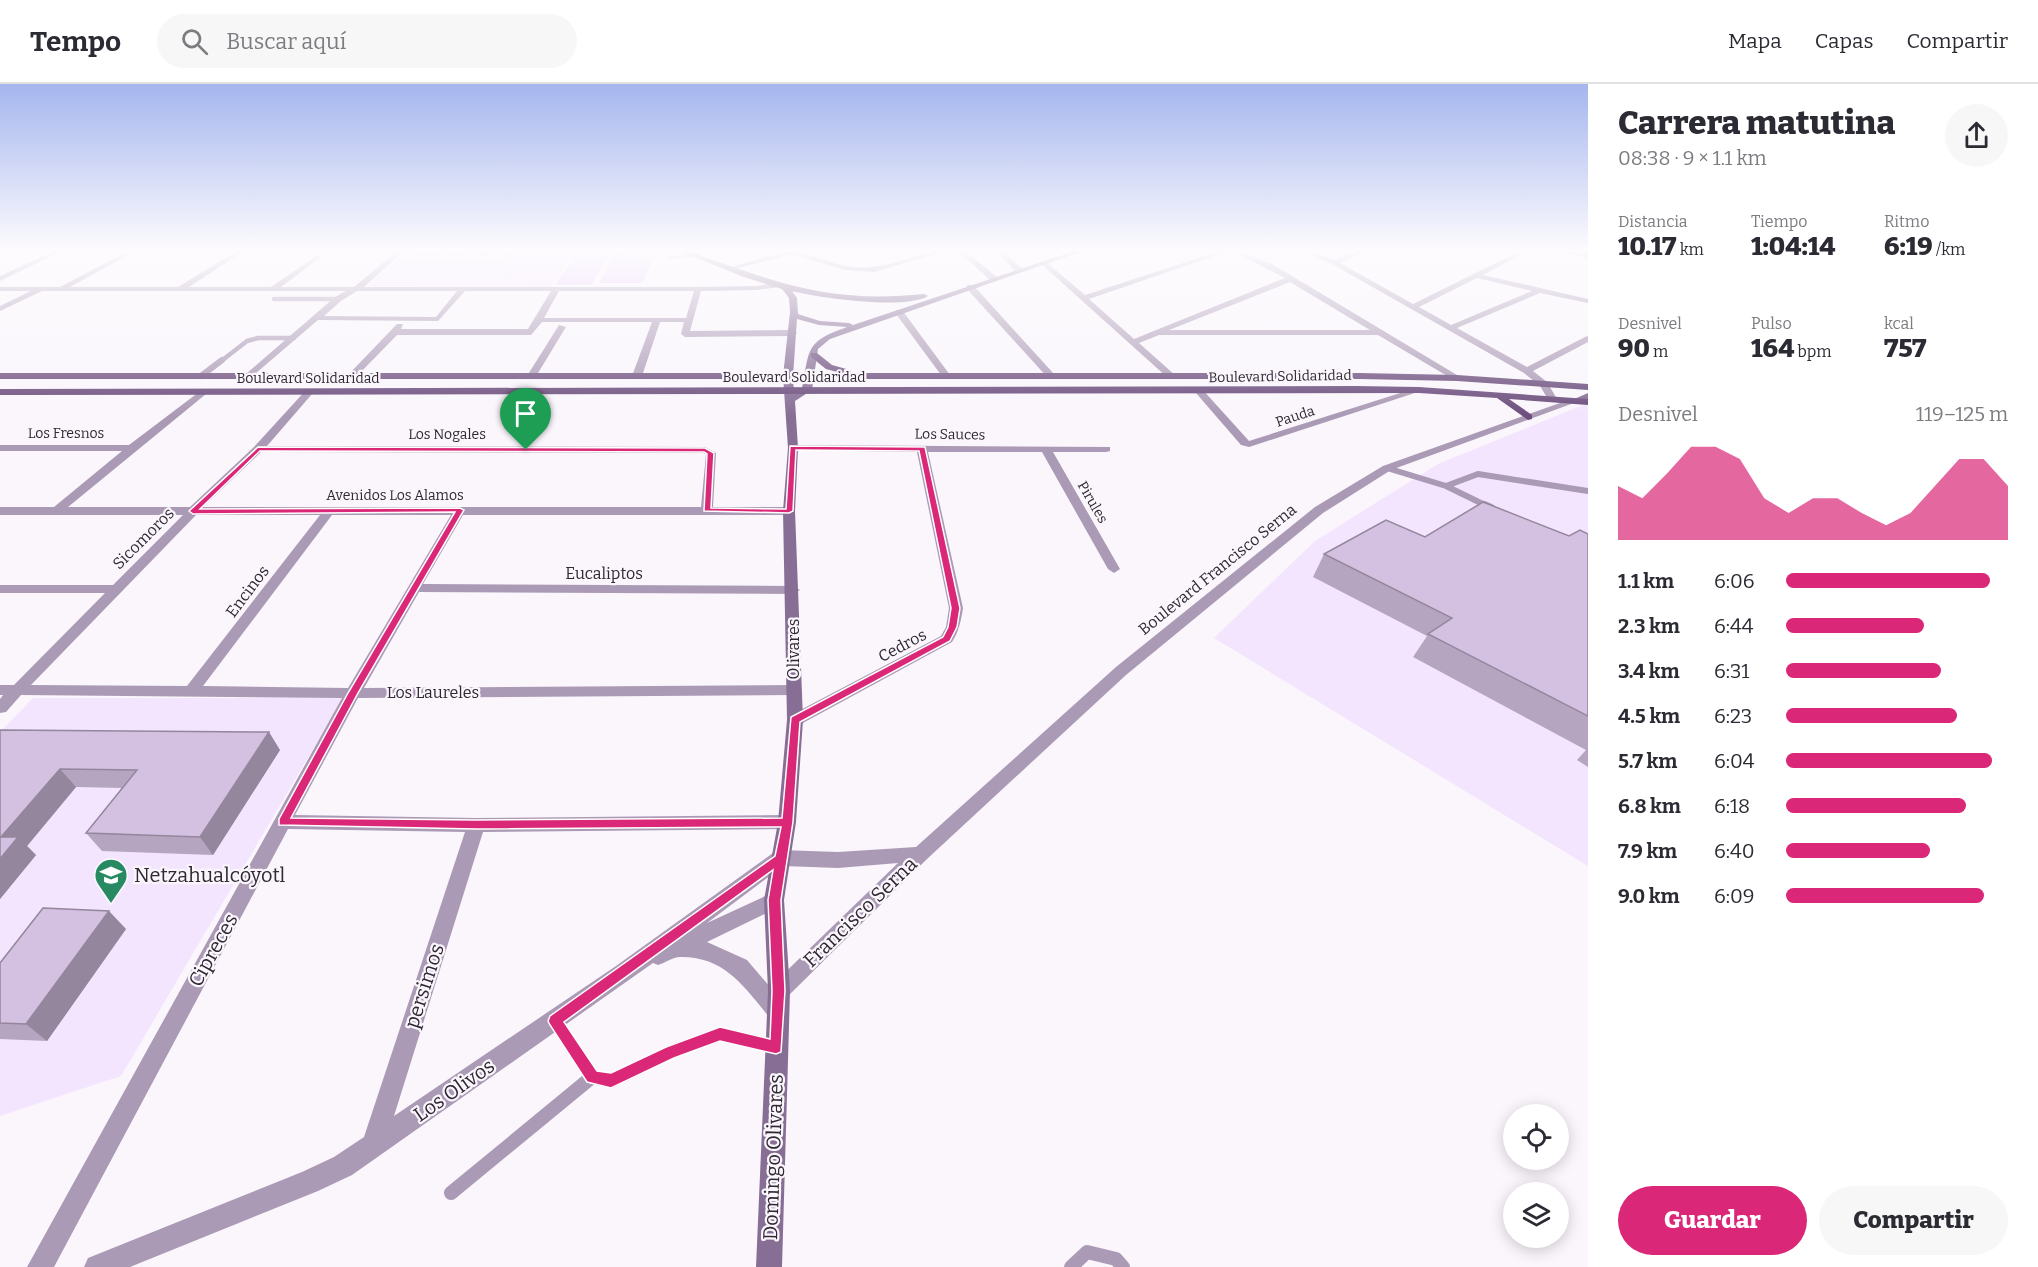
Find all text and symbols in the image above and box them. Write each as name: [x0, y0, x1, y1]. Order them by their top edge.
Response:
search box: [157, 14, 577, 68]
text: Tempo: [30, 25, 121, 58]
icon: search: [178, 25, 211, 58]
text: Buscar aquí: [226, 28, 346, 55]
text: Mapa: [1728, 28, 1782, 54]
text: Capas: [1815, 28, 1873, 54]
text: Compartir: [1906, 28, 2008, 54]
text: Carrera matutina: [1618, 103, 1895, 143]
button: share: [1945, 104, 2008, 167]
text: 08:38 · 9 × 1.1 km: [1618, 146, 1767, 170]
text: Distancia: [1618, 212, 1687, 231]
text: Tiempo: [1751, 212, 1808, 231]
text: Ritmo: [1884, 212, 1929, 231]
text: 10.17: [1618, 231, 1677, 262]
text: 1:04:14: [1751, 231, 1835, 262]
text: 6:19: [1884, 231, 1933, 262]
text: km: [1677, 240, 1704, 259]
text: /km: [1933, 240, 1965, 259]
text: Desnivel: [1618, 314, 1682, 333]
text: Pulso: [1751, 314, 1792, 333]
text: kcal: [1884, 314, 1914, 333]
text: 90: [1618, 333, 1650, 364]
text: 164: [1751, 333, 1794, 364]
text: 757: [1884, 333, 1926, 364]
text: m: [1650, 342, 1668, 361]
text: bpm: [1794, 342, 1832, 361]
street label: Boulevard Solidaridad: [1208, 367, 1352, 386]
street label: Boulevard Solidaridad: [722, 369, 866, 386]
street label: Boulevard Solidaridad: [236, 370, 380, 387]
pin: [500, 388, 551, 450]
icon: arrive: [509, 397, 542, 430]
street label: Pauda: [1273, 402, 1317, 431]
text: Desnivel: [1618, 402, 1698, 426]
text: 119–125 m: [1916, 402, 2008, 426]
street label: Los Fresnos: [28, 425, 104, 442]
street label: Los Sauces: [914, 425, 986, 444]
street label: Los Nogales: [408, 426, 486, 443]
street label: Pirules: [1074, 478, 1111, 526]
street label: Avenidos Los Alamos: [326, 487, 464, 504]
street label: Boulevard Francisco Serna: [1135, 500, 1300, 639]
street label: Sicomoros: [109, 504, 178, 573]
street label: Encinos: [222, 562, 273, 621]
street label: Eucaliptos: [565, 564, 643, 583]
text: 1.1 km: [1618, 569, 1674, 593]
text: 6:06: [1714, 569, 1755, 593]
text: 2.3 km: [1618, 614, 1680, 638]
text: 6:44: [1714, 614, 1753, 638]
street label: Olivares: [784, 619, 803, 679]
street label: Cedros: [875, 625, 930, 666]
text: 3.4 km: [1618, 659, 1680, 683]
text: 6:31: [1714, 659, 1749, 683]
street label: Los Laureles: [387, 683, 479, 702]
text: 4.5 km: [1618, 704, 1680, 728]
text: 6:23: [1714, 704, 1752, 728]
text: 5.7 km: [1618, 749, 1677, 773]
text: 6:04: [1714, 749, 1754, 773]
text: 6.8 km: [1618, 794, 1681, 818]
text: 6:18: [1714, 794, 1750, 818]
text: 7.9 km: [1618, 839, 1677, 863]
text: 6:40: [1714, 839, 1754, 863]
street label: Francisco Serna: [798, 852, 922, 972]
school or university icon: Netzahualcóyotl: [93, 857, 129, 904]
place label: Netzahualcóyotl: [134, 863, 285, 887]
text: 9.0 km: [1618, 884, 1680, 908]
text: 6:09: [1714, 884, 1755, 908]
street label: Cipreces: [183, 909, 243, 991]
street label: persimos: [399, 941, 449, 1031]
street label: Los Olivos: [409, 1053, 499, 1127]
street label: Domingo Olivares: [758, 1074, 788, 1240]
map controls: [1503, 1104, 1569, 1248]
button: locate: [1503, 1104, 1569, 1170]
button: layers: [1503, 1182, 1569, 1248]
button: Guardar: [1618, 1186, 1807, 1255]
button: Compartir: [1819, 1186, 2008, 1255]

